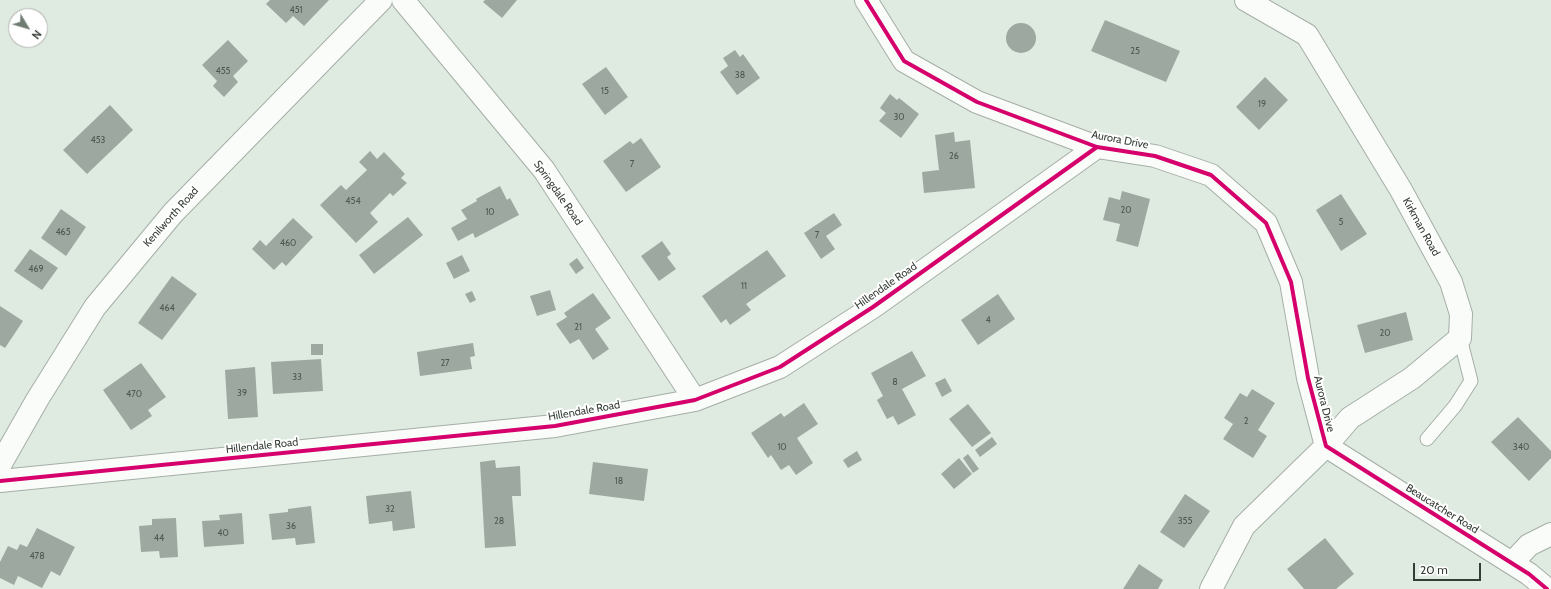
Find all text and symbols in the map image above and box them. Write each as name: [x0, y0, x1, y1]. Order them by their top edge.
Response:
house number: 451: [289, 5, 303, 15]
north arrow: [8, 8, 48, 48]
text: N: [29, 27, 45, 42]
house number: 25: [1130, 46, 1140, 56]
house number: 455: [216, 66, 230, 76]
house number: 38: [735, 70, 745, 80]
house number: 15: [601, 86, 609, 96]
house number: 19: [1258, 99, 1266, 109]
house number: 30: [893, 112, 905, 122]
street label: Aurora Drive: [1090, 128, 1150, 152]
house number: 453: [91, 135, 105, 145]
house number: 26: [949, 151, 959, 161]
street label: Springdale Road: [531, 158, 585, 228]
house number: 7: [630, 159, 634, 169]
street label: Kenilworth Road: [141, 184, 201, 250]
house number: 454: [345, 196, 361, 206]
street label: Kirkman Road: [1400, 196, 1442, 258]
house number: 20: [1121, 205, 1131, 215]
house number: 10: [485, 207, 495, 217]
house number: 5: [1339, 217, 1343, 227]
house number: 465: [55, 227, 71, 237]
house number: 7: [815, 230, 819, 240]
house number: 460: [280, 238, 296, 248]
street label: Hillendale Road: [852, 260, 920, 312]
house number: 469: [28, 264, 44, 274]
house number: 11: [741, 281, 747, 291]
house number: 464: [159, 303, 175, 313]
house number: 4: [985, 315, 991, 325]
house number: 21: [574, 322, 582, 332]
house number: 20: [1380, 328, 1390, 338]
house number: 27: [440, 358, 450, 368]
house number: 33: [292, 372, 302, 382]
street label: Aurora Drive: [1311, 374, 1337, 434]
house number: 8: [892, 377, 898, 387]
house number: 39: [237, 388, 247, 398]
house number: 470: [126, 389, 142, 399]
street label: Hillendale Road: [547, 398, 621, 424]
house number: 2: [1244, 416, 1248, 426]
street label: Hillendale Road: [225, 436, 299, 456]
house number: 10: [777, 442, 787, 452]
house number: 340: [1513, 442, 1529, 452]
house number: 18: [615, 476, 623, 486]
street label: Beaucatcher Road: [1403, 481, 1481, 537]
house number: 32: [385, 504, 395, 514]
house number: 28: [494, 516, 504, 526]
house number: 355: [1178, 516, 1192, 526]
house number: 36: [286, 521, 296, 531]
house number: 40: [217, 528, 229, 538]
house number: 44: [154, 533, 164, 543]
house number: 478: [29, 551, 45, 561]
scale bar: [1415, 555, 1483, 581]
text: 20 m: [1420, 562, 1448, 577]

